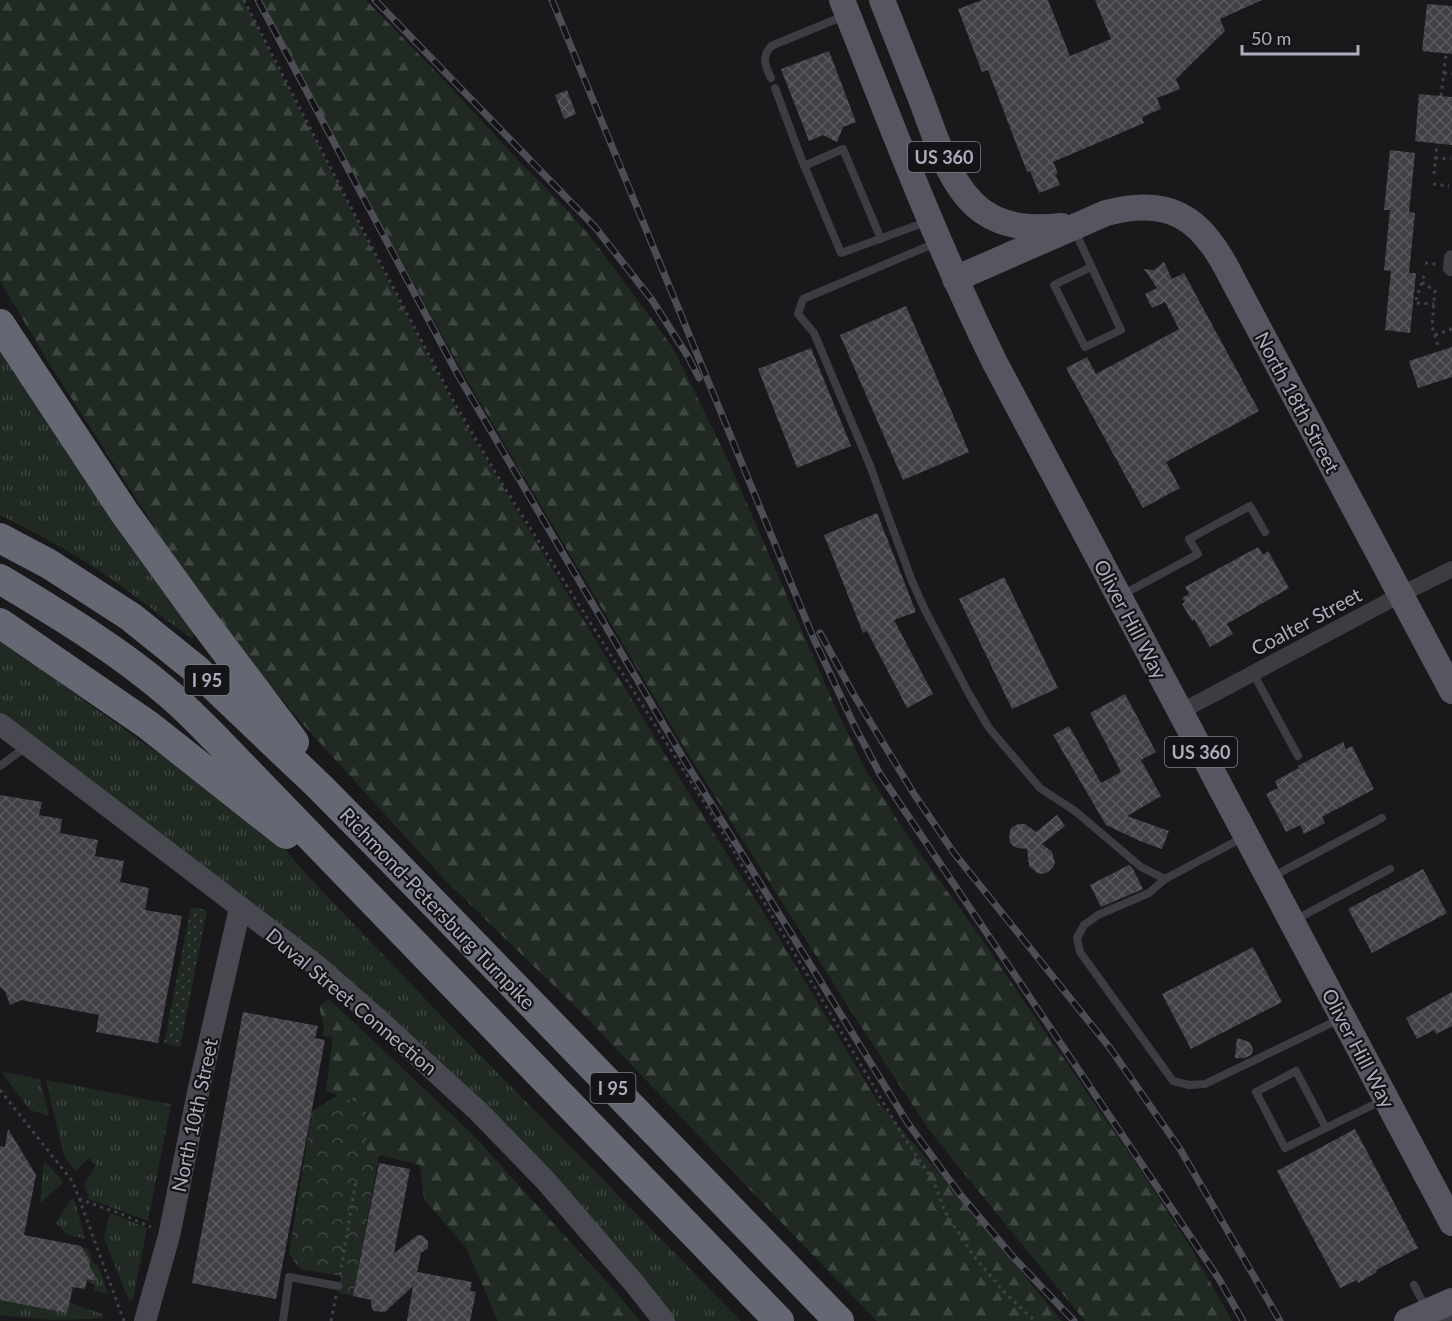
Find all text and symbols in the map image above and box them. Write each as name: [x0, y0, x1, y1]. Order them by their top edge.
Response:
scale bar: [1242, 18, 1358, 56]
text: 50 m: [1251, 27, 1291, 49]
road number: US 360: [908, 142, 980, 172]
street label: North 18th Street: [1251, 327, 1345, 477]
street label: Oliver Hill Way: [1089, 555, 1173, 683]
street label: Coalter Street: [1247, 582, 1365, 660]
road number: I 95: [184, 665, 230, 695]
road number: US 360: [1165, 737, 1237, 767]
street label: Richmond-Petersburg Turnpike: [335, 802, 541, 1014]
street label: Duval Street Connection: [262, 923, 442, 1079]
street label: Oliver Hill Way: [1317, 984, 1401, 1112]
street label: North 10th Street: [166, 1036, 222, 1194]
road number: I 95: [590, 1073, 636, 1103]

